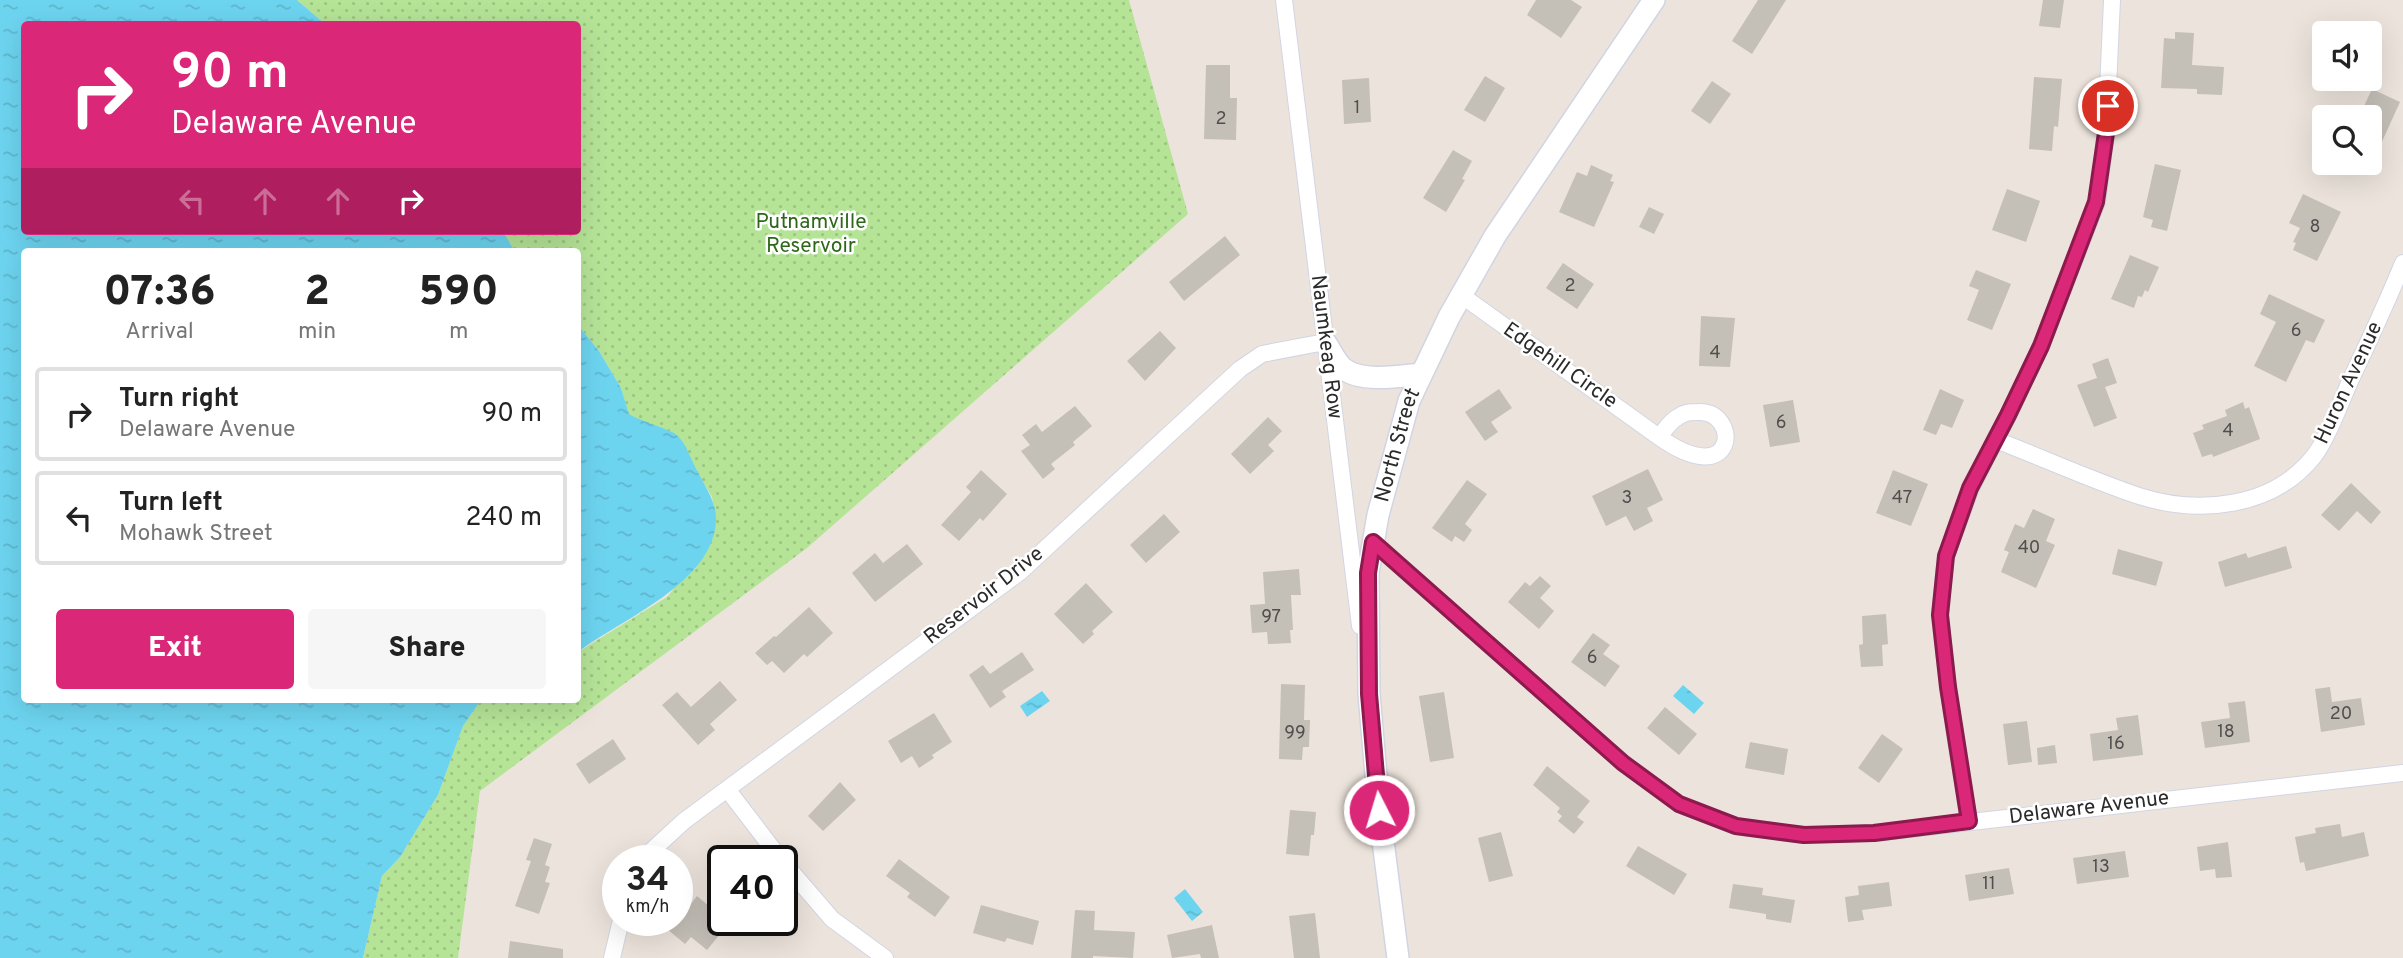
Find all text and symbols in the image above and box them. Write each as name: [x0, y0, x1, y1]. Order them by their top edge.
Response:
map controls: [2312, 21, 2382, 175]
button: sound: [2312, 21, 2382, 91]
text: 90 m: [171, 44, 289, 106]
icon: right: [56, 49, 147, 140]
pin: [2078, 76, 2138, 136]
icon: arrive: [2089, 87, 2127, 125]
house number: 1: [1354, 97, 1360, 120]
text: Delaware Avenue: [171, 105, 417, 145]
button: search: [2312, 105, 2382, 175]
house number: 2: [1215, 108, 1227, 131]
icon: left: [173, 182, 211, 220]
icon: ahead: [246, 182, 284, 220]
icon: ahead: [319, 182, 357, 220]
icon: right: [392, 182, 430, 220]
park label: Putnamville Reservoir: [755, 209, 867, 260]
house number: 8: [2310, 216, 2321, 239]
text: 07:36: [103, 267, 216, 320]
text: 2: [304, 267, 330, 320]
text: 590: [419, 267, 499, 320]
street label: Naumkeag Row: [1304, 273, 1348, 421]
house number: 2: [1564, 275, 1576, 298]
street label: Edgehill Circle: [1498, 317, 1622, 415]
street label: Huron Avenue: [2309, 317, 2389, 449]
text: Arrival: [125, 318, 194, 347]
text: min: [298, 318, 336, 347]
text: m: [449, 318, 468, 347]
house number: 6: [2291, 320, 2301, 343]
house number: 4: [1709, 342, 1721, 365]
text: Turn right: [119, 383, 239, 416]
street label: North Street: [1369, 383, 1427, 505]
icon: right: [60, 395, 98, 433]
text: 90 m: [482, 398, 542, 431]
house number: 6: [1776, 412, 1786, 435]
text: Delaware Avenue: [119, 416, 295, 445]
house number: 4: [2222, 420, 2234, 443]
text: Turn left: [119, 487, 223, 520]
house number: 3: [1622, 487, 1632, 510]
house number: 47: [1892, 487, 1912, 510]
icon: left: [60, 499, 98, 537]
text: 240 m: [465, 502, 542, 535]
text: Mohawk Street: [119, 520, 273, 549]
house number: 40: [2018, 537, 2040, 560]
street label: Reservoir Drive: [919, 541, 1049, 651]
house number: 97: [1261, 606, 1281, 629]
button: Exit: [56, 609, 294, 689]
button: Share: [308, 609, 546, 689]
house number: 6: [1587, 647, 1597, 670]
house number: 20: [2330, 703, 2352, 726]
house number: 18: [2217, 721, 2235, 744]
house number: 99: [1284, 722, 1306, 745]
house number: 16: [2107, 733, 2125, 756]
position arrow: [1342, 773, 1416, 847]
street label: Delaware Avenue: [2007, 785, 2171, 831]
speed limit sign: 40: [707, 845, 798, 936]
house number: 13: [2092, 856, 2110, 879]
text: 34: [626, 859, 669, 903]
house number: 11: [1982, 873, 1996, 896]
text: km/h: [626, 896, 669, 919]

